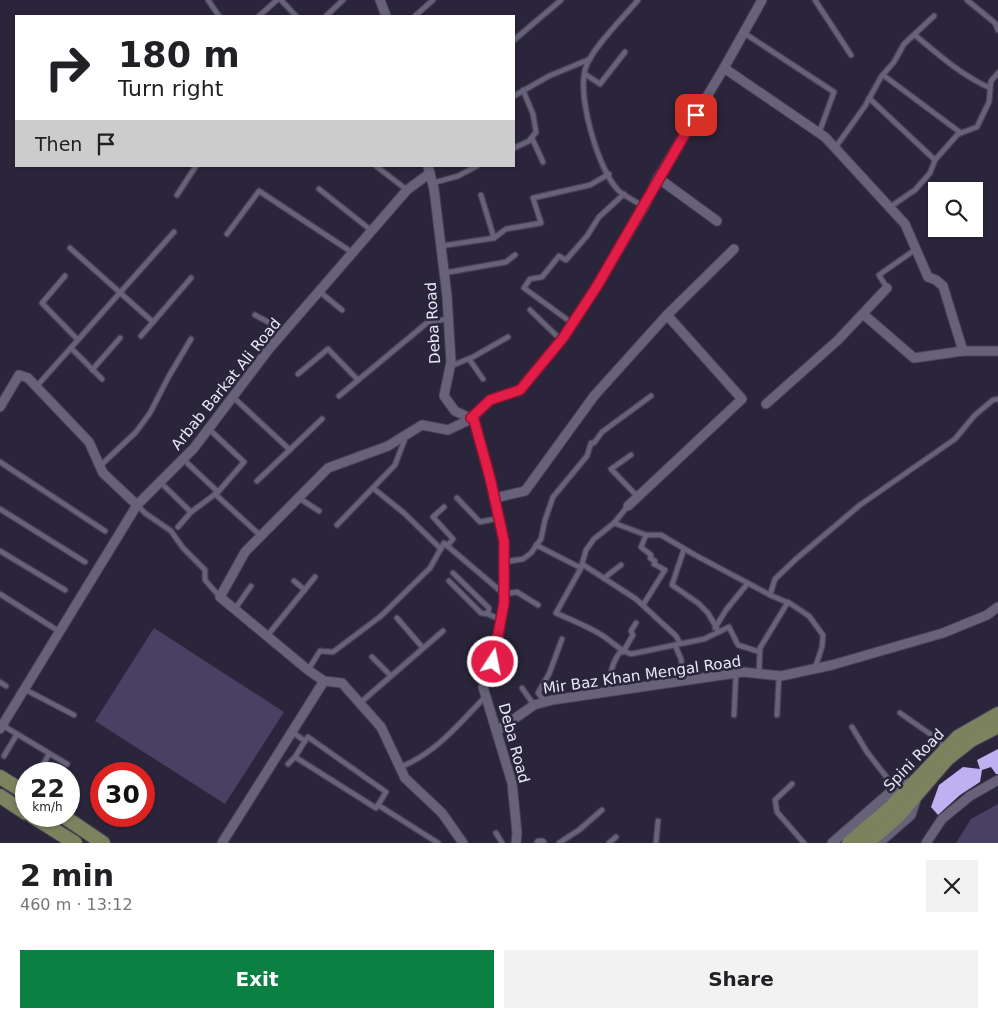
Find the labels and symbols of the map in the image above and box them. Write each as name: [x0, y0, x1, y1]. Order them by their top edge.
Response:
pin: [675, 94, 717, 136]
street label: Deba Road: [422, 282, 444, 364]
street label: Arbab Barkat Ali Road: [167, 314, 285, 454]
position arrow: [466, 635, 518, 687]
street label: Mir Baz Khan Mengal Road: [542, 652, 742, 698]
street label: Deba Road: [495, 701, 533, 785]
street label: Spini Road: [880, 725, 948, 795]
speed limit sign: 30: [90, 762, 155, 827]

